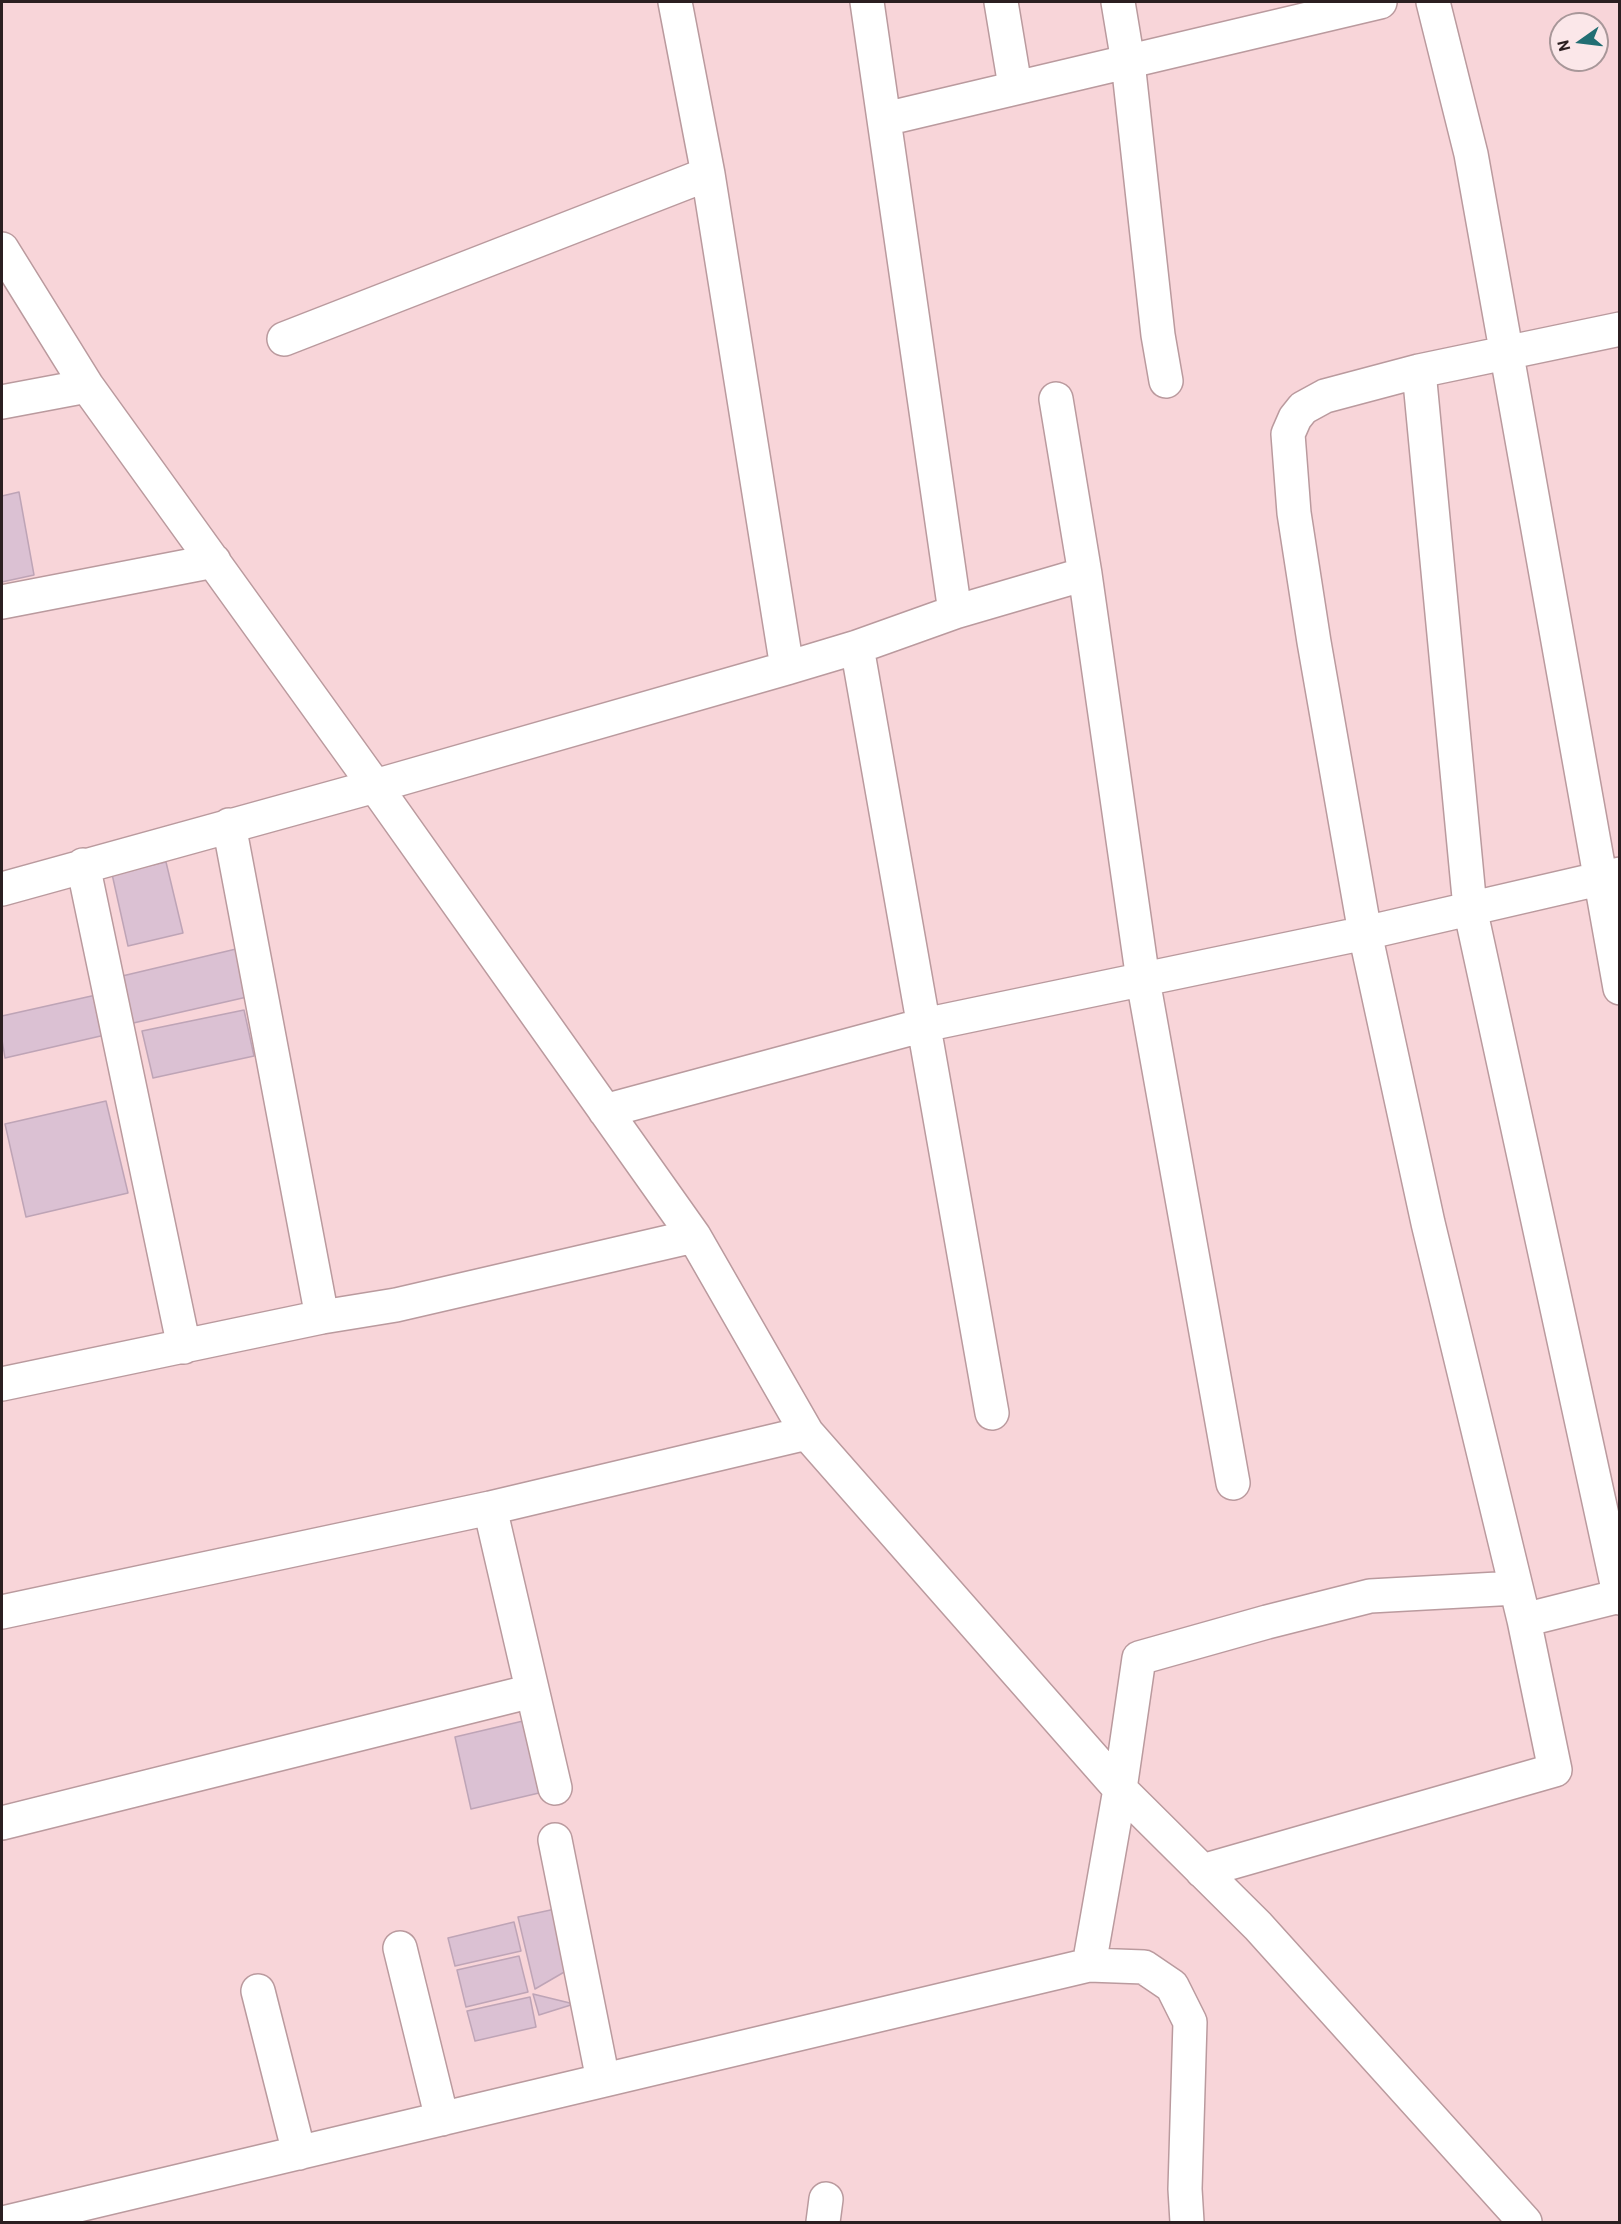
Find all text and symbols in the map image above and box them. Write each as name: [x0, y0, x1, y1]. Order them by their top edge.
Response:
north arrow: [1549, 12, 1609, 72]
text: N: [1552, 39, 1573, 53]

